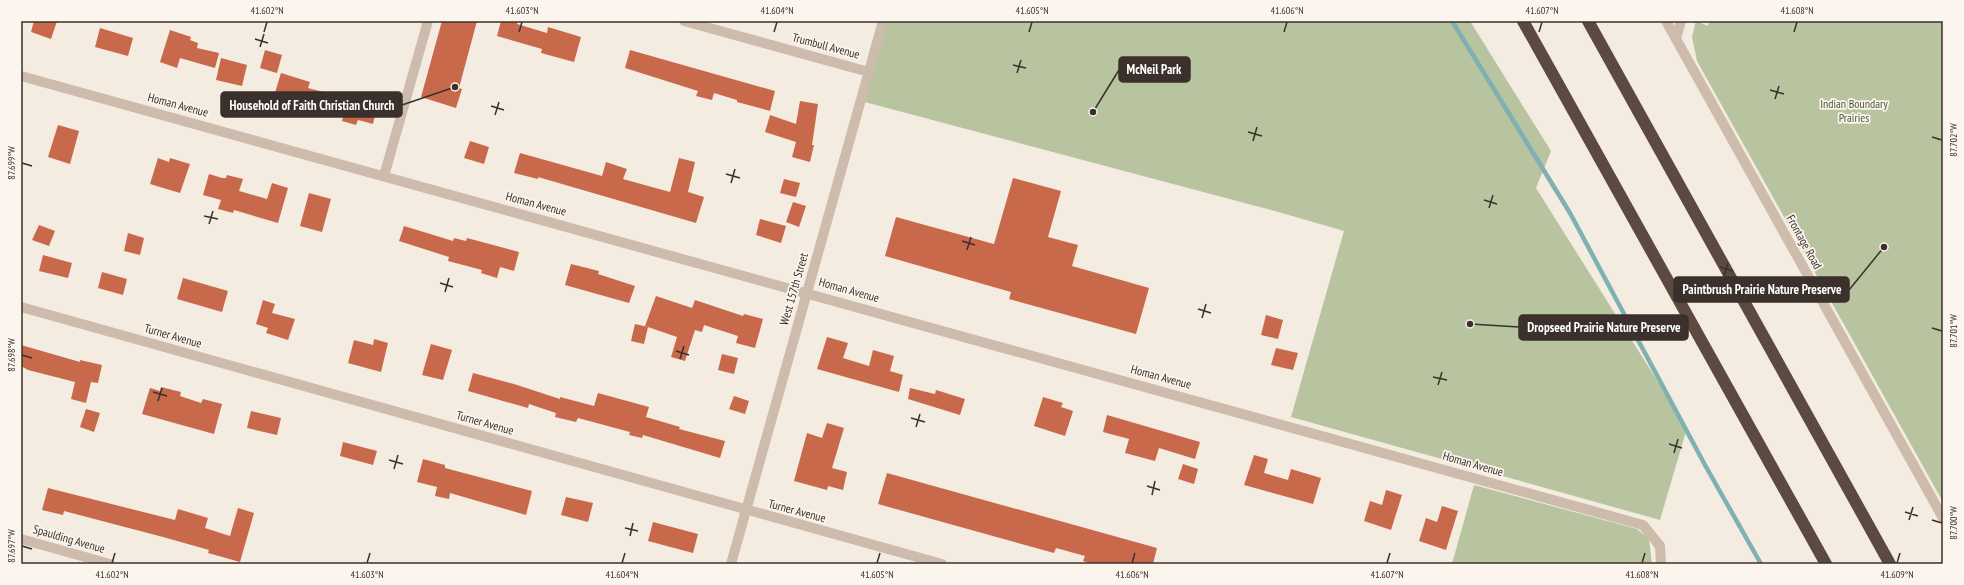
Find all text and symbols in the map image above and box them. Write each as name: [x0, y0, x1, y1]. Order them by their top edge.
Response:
text: 41.602°N: [250, 4, 284, 17]
text: 41.603°N: [505, 4, 539, 17]
text: 41.604°N: [760, 4, 794, 17]
text: 41.605°N: [1015, 4, 1049, 17]
text: 41.606°N: [1270, 4, 1304, 17]
text: 41.607°N: [1525, 4, 1559, 17]
text: 41.608°N: [1780, 4, 1814, 17]
street label: Trumbull Avenue: [791, 29, 862, 62]
callout: McNeil Park: [1119, 57, 1190, 82]
text: McNeil Park: [1127, 61, 1182, 78]
street label: Homan Avenue: [146, 89, 210, 120]
callout: Household of Faith Christian Church: [221, 92, 402, 117]
park label: Indian Boundary Prairies: [1820, 96, 1888, 125]
text: Household of Faith Christian Church: [230, 97, 395, 114]
text: 87.702°W: [1947, 123, 1960, 157]
text: 87.699°W: [5, 146, 18, 180]
street label: Homan Avenue: [504, 188, 568, 219]
street label: Frontage Road: [1783, 212, 1826, 272]
street label: West 157th Street: [776, 250, 811, 327]
street label: Homan Avenue: [817, 274, 881, 305]
callout: Paintbrush Prairie Nature Preserve: [1674, 277, 1849, 302]
text: Paintbrush Prairie Nature Preserve: [1682, 281, 1842, 298]
text: 87.701°W: [1947, 314, 1960, 348]
callout: Dropseed Prairie Nature Preserve: [1519, 315, 1688, 340]
text: Dropseed Prairie Nature Preserve: [1527, 319, 1681, 336]
street label: Turner Avenue: [143, 320, 204, 351]
text: 87.698°W: [5, 338, 18, 372]
street label: Homan Avenue: [1129, 361, 1193, 392]
street label: Turner Avenue: [455, 407, 516, 438]
street label: Homan Avenue: [1441, 448, 1505, 479]
street label: Turner Avenue: [767, 496, 828, 525]
text: 87.700°W: [1947, 506, 1960, 540]
street label: Spaulding Avenue: [32, 521, 107, 556]
text: 87.697°W: [5, 529, 18, 563]
text: 41.602°N: [95, 568, 129, 581]
text: 41.603°N: [350, 568, 384, 581]
text: 41.604°N: [605, 568, 639, 581]
text: 41.605°N: [860, 568, 894, 581]
text: 41.606°N: [1115, 568, 1149, 581]
text: 41.607°N: [1370, 568, 1404, 581]
text: 41.608°N: [1625, 568, 1659, 581]
text: 41.609°N: [1880, 568, 1914, 581]

